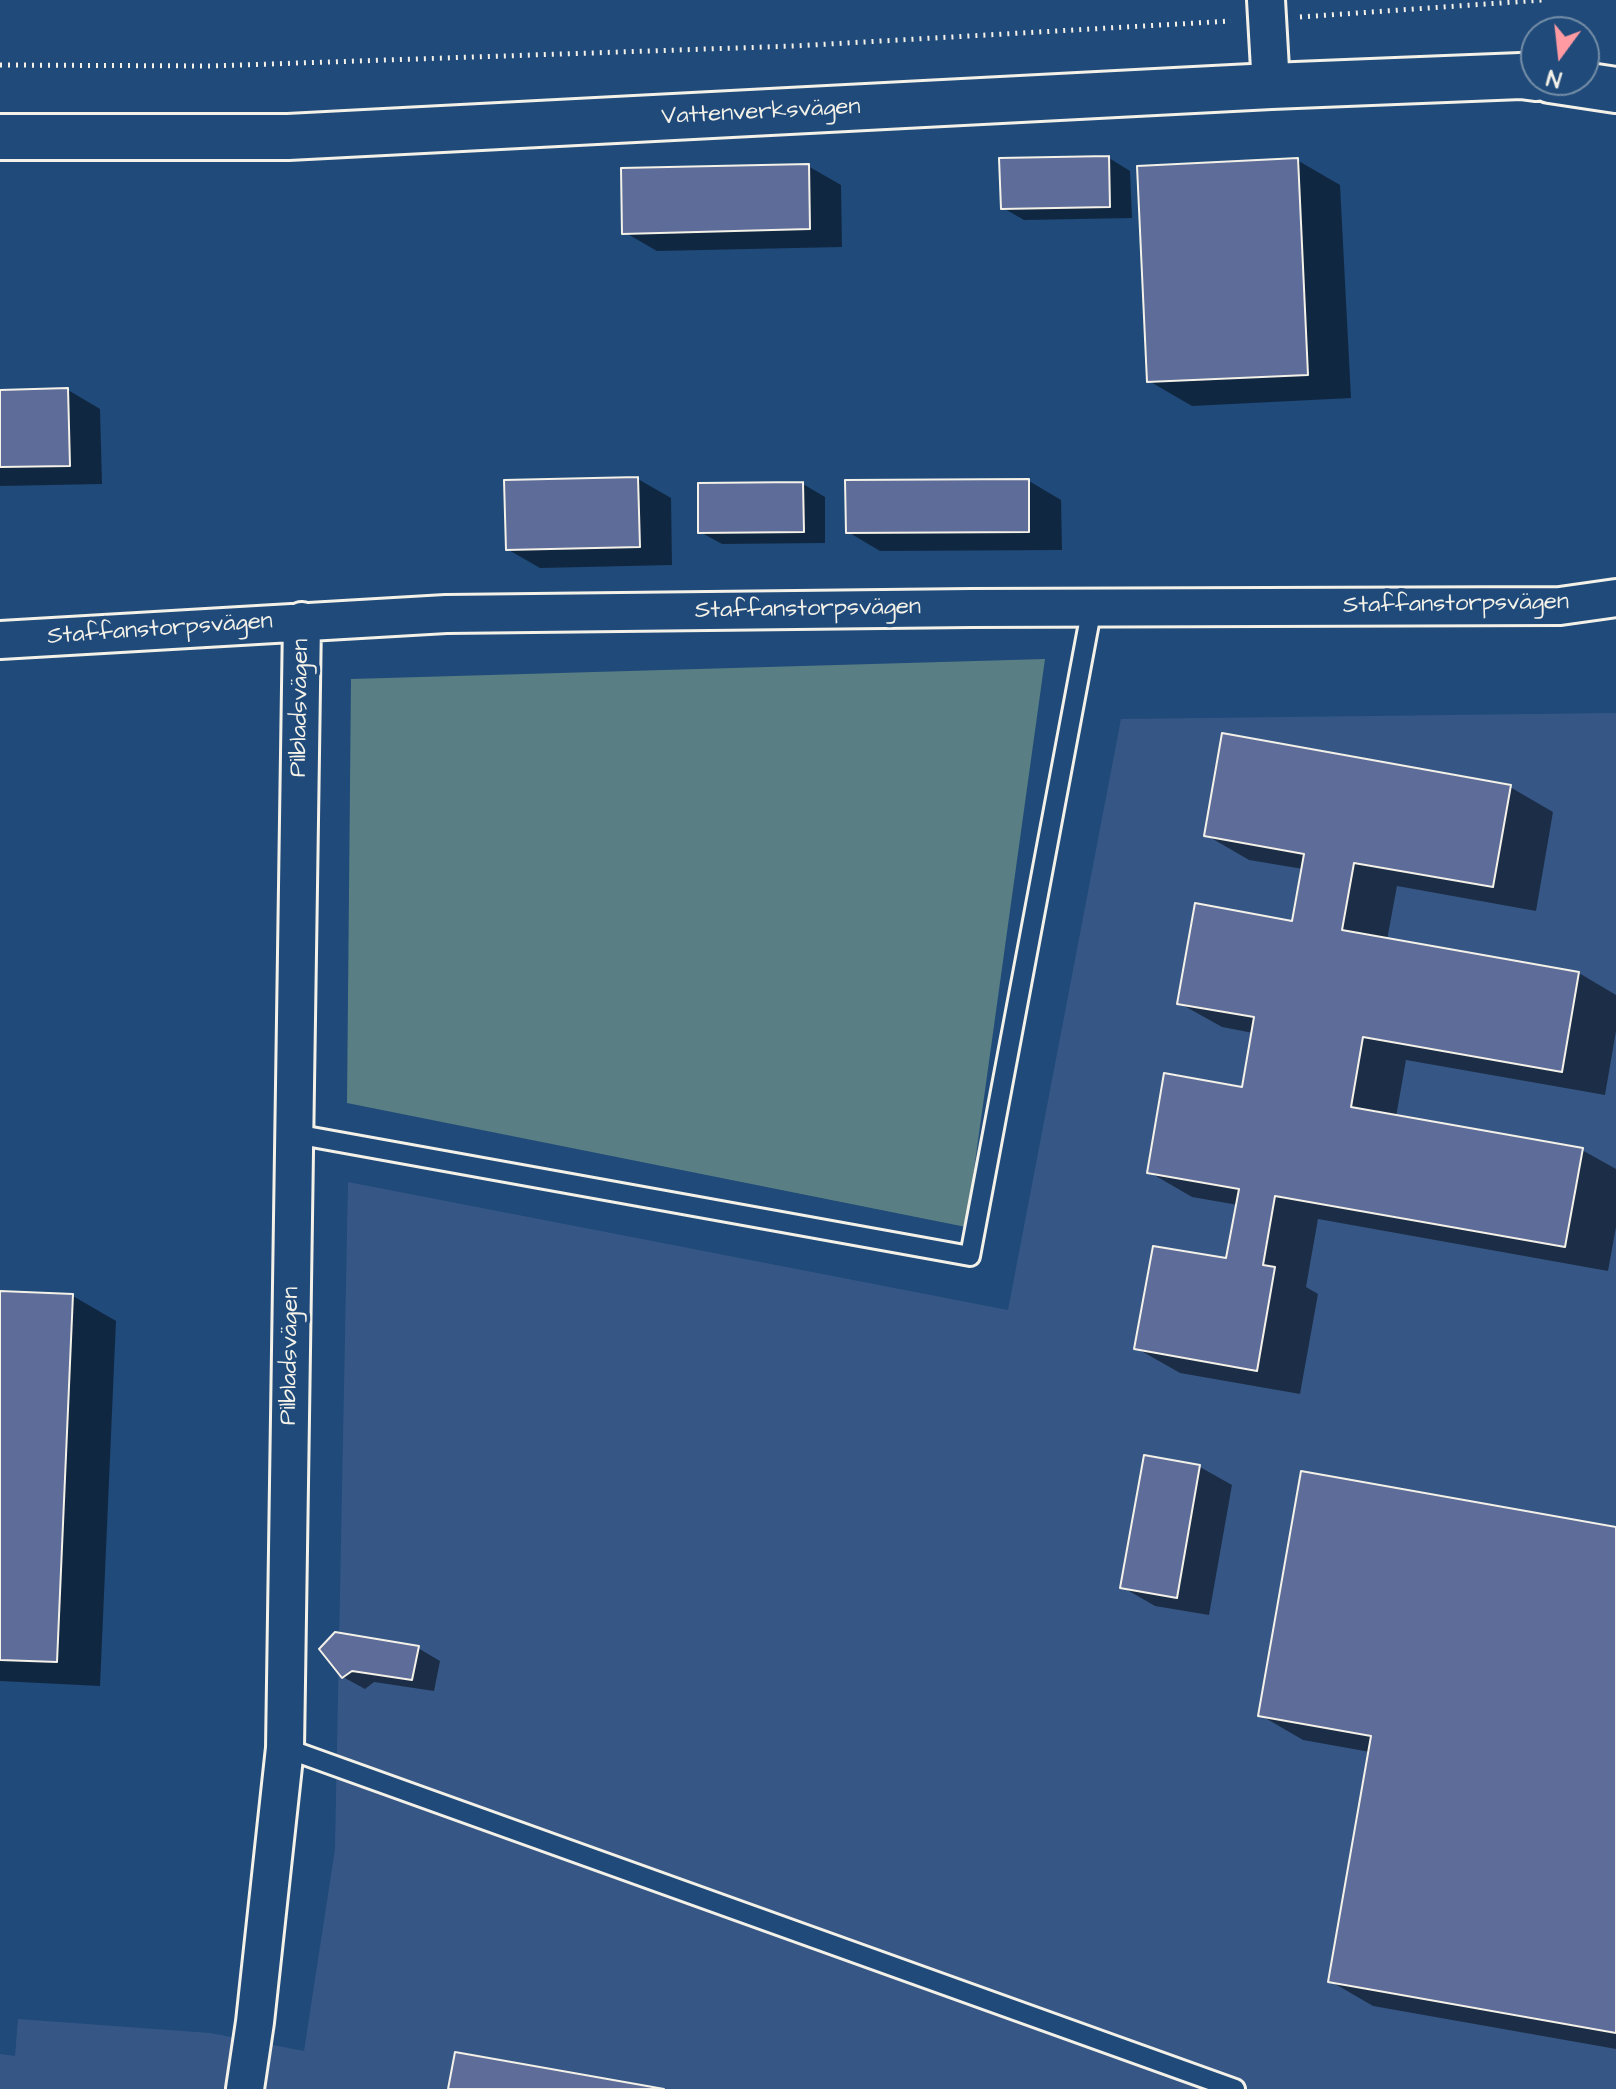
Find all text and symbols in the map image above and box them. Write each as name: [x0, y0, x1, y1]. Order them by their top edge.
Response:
north arrow: [1520, 16, 1600, 96]
text: N: [1544, 61, 1565, 94]
street label: Vattenverksvägen: [661, 93, 861, 133]
street label: Staffanstorpsvägen: [1343, 589, 1569, 621]
street label: Staffanstorpsvägen: [695, 594, 921, 626]
street label: Staffanstorpsvägen: [46, 608, 274, 652]
street label: Pilbladsvägen: [285, 638, 317, 778]
street label: Pilbladsvägen: [275, 1286, 307, 1426]

